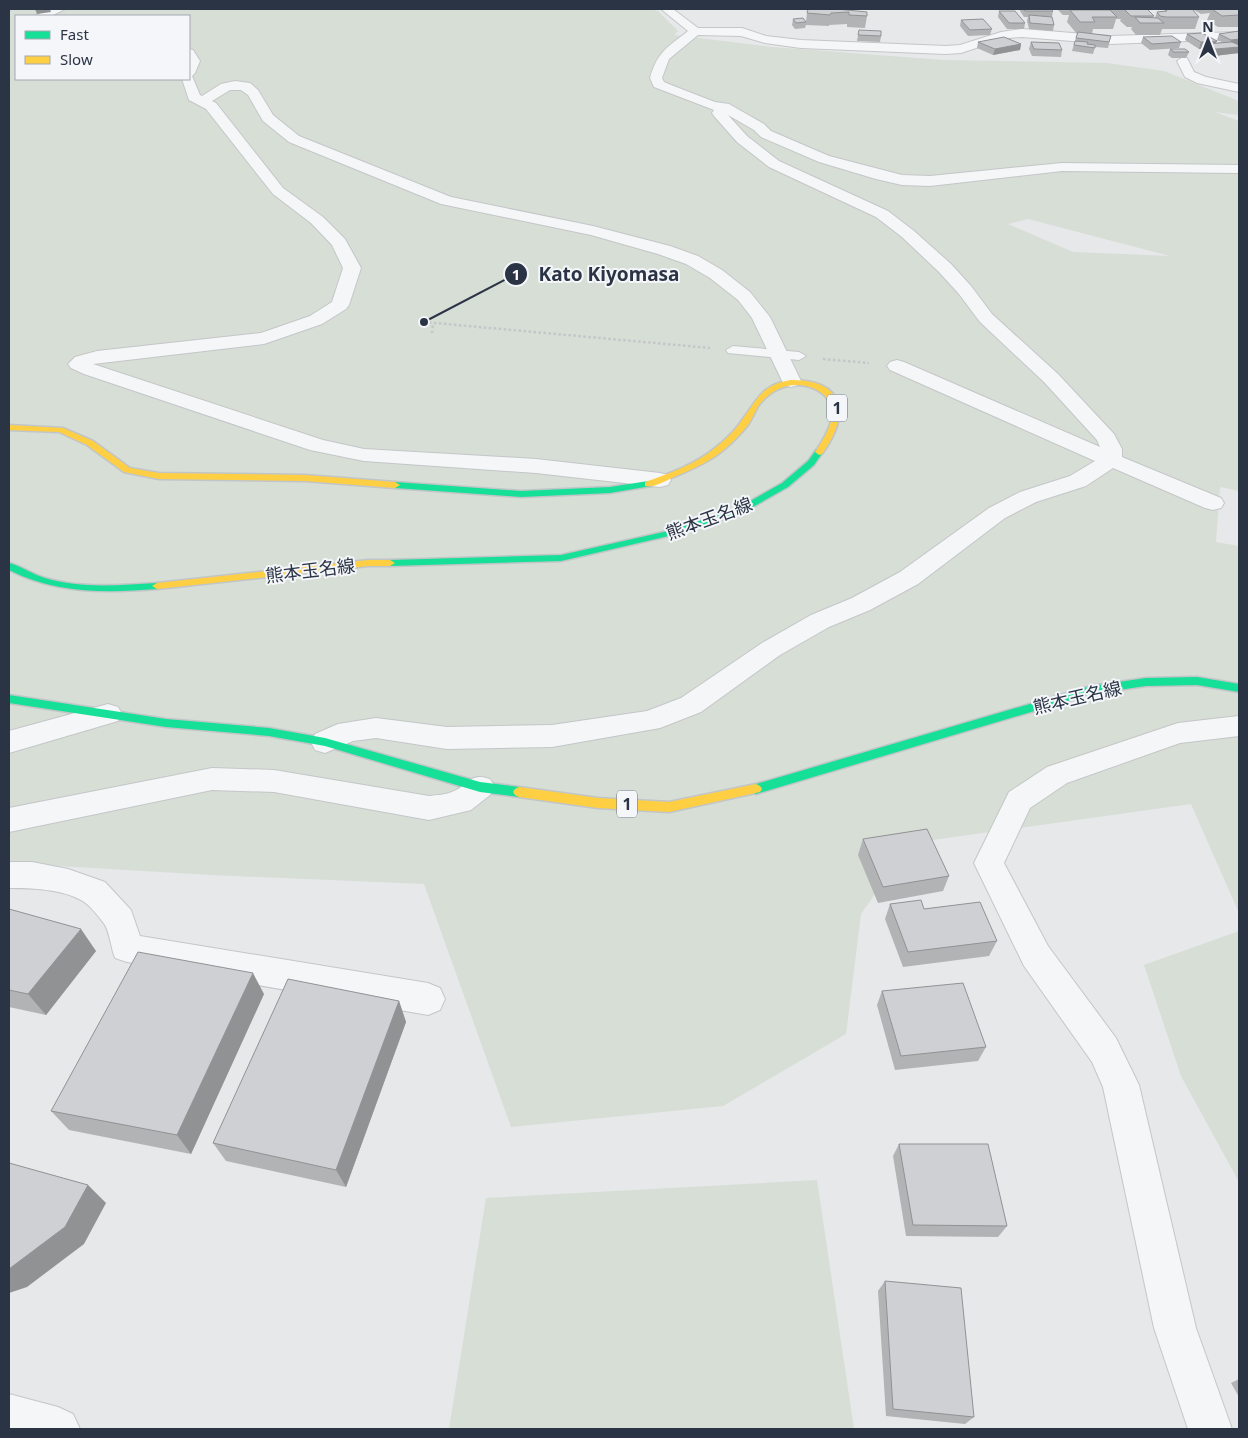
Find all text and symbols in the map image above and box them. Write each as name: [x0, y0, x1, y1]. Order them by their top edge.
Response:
legend: [15, 15, 190, 80]
north arrow: [1183, 15, 1233, 65]
text: N: [1202, 17, 1214, 36]
text: Fast: [60, 24, 89, 44]
text: Slow: [60, 49, 93, 69]
callout: Kato Kiyomasa: [503, 257, 689, 291]
text: Kato Kiyomasa: [539, 261, 679, 287]
text: 1: [512, 264, 520, 284]
road number: 1: [827, 394, 847, 422]
street label: 熊本玉名線: [663, 491, 755, 545]
street label: 熊本玉名線: [264, 553, 356, 587]
street label: 熊本玉名線: [1030, 675, 1124, 719]
road number: 1: [617, 791, 637, 818]

